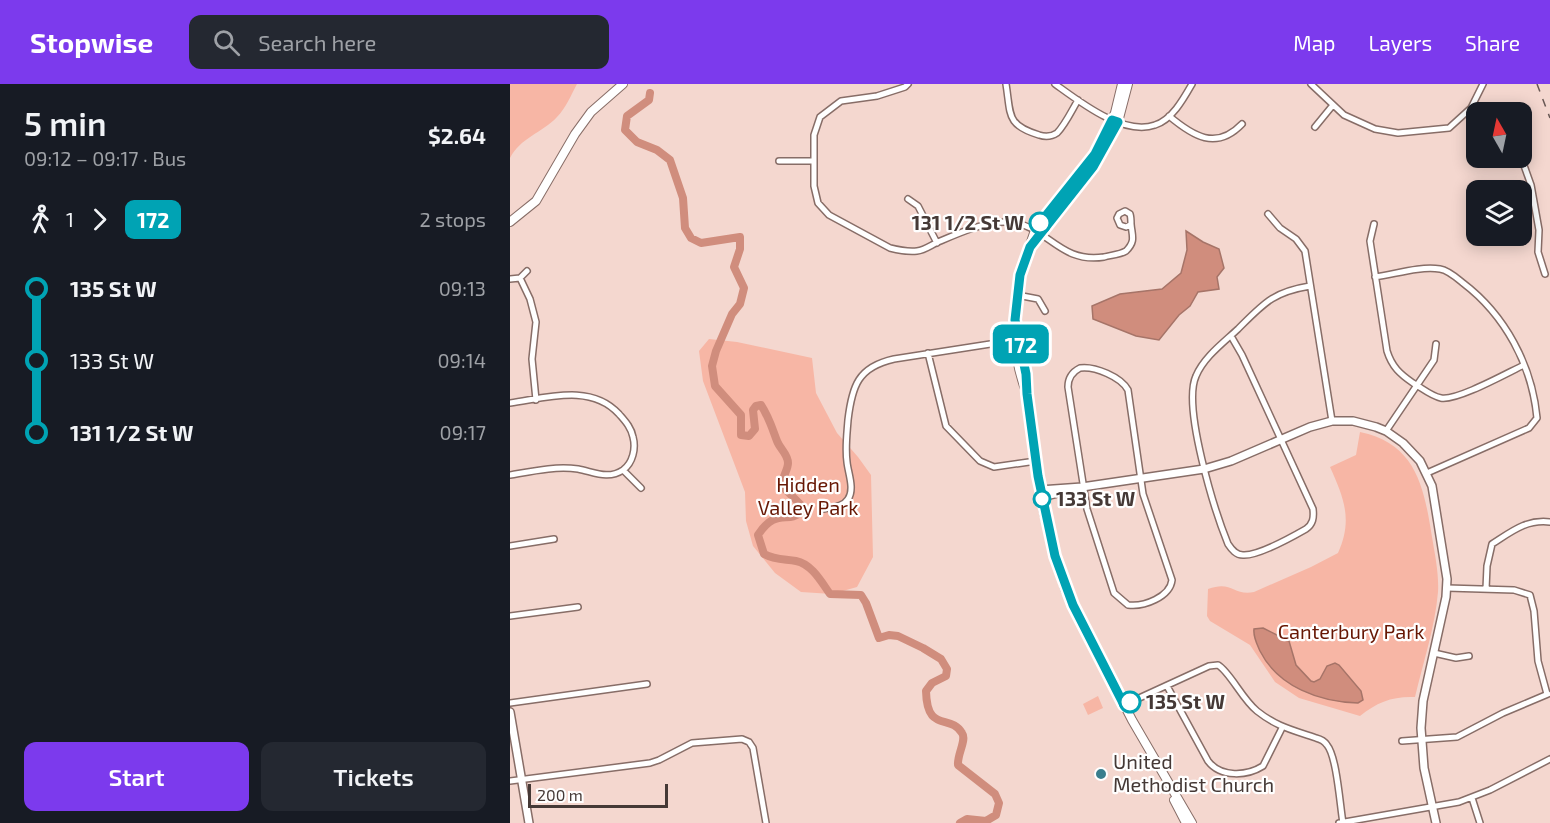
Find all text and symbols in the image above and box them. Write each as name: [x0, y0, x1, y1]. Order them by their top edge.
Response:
search box: [189, 15, 609, 69]
text: Stopwise: [30, 25, 153, 59]
icon: search: [210, 26, 243, 59]
text: Search here: [258, 29, 376, 55]
text: Map: [1293, 30, 1335, 55]
text: Layers: [1368, 30, 1432, 55]
text: Share: [1465, 30, 1520, 55]
north arrow: [1466, 102, 1532, 168]
map controls: [1466, 102, 1532, 246]
text: 5 min: [24, 103, 107, 143]
text: $2.64: [428, 122, 486, 148]
text: 09:12 – 09:17 · Bus: [24, 146, 186, 170]
button: layers: [1466, 180, 1532, 246]
icon: walk: [24, 203, 57, 236]
icon: forward: [83, 203, 116, 236]
text: 1: [66, 207, 74, 231]
text: 172: [137, 207, 169, 232]
text: 2 stops: [419, 207, 486, 231]
place label: 131 1/2 St W: [912, 210, 1024, 234]
marker: 131 1/2 St W: [1029, 212, 1051, 234]
text: 135 St W: [70, 275, 157, 301]
text: 09:13: [439, 276, 486, 300]
line badge: 172: [986, 324, 1056, 364]
text: 172: [1005, 332, 1037, 357]
text: 133 St W: [70, 347, 154, 373]
text: 09:14: [438, 348, 486, 372]
text: 131 1/2 St W: [70, 419, 193, 445]
text: 09:17: [440, 420, 486, 444]
park label: Hidden Valley Park: [758, 472, 858, 519]
place label: 133 St W: [1056, 486, 1135, 510]
marker: 133 St W: [1033, 490, 1051, 508]
park label: Canterbury Park: [1278, 619, 1424, 643]
place label: 135 St W: [1146, 689, 1225, 713]
marker: 135 St W: [1119, 691, 1141, 713]
button: Start: [24, 742, 249, 811]
button: Tickets: [261, 742, 486, 811]
place label: United Methodist Church: [1113, 749, 1274, 796]
marker: United Methodist Church: [1094, 767, 1108, 781]
scale bar: [528, 781, 668, 808]
text: 200 m: [537, 785, 583, 804]

